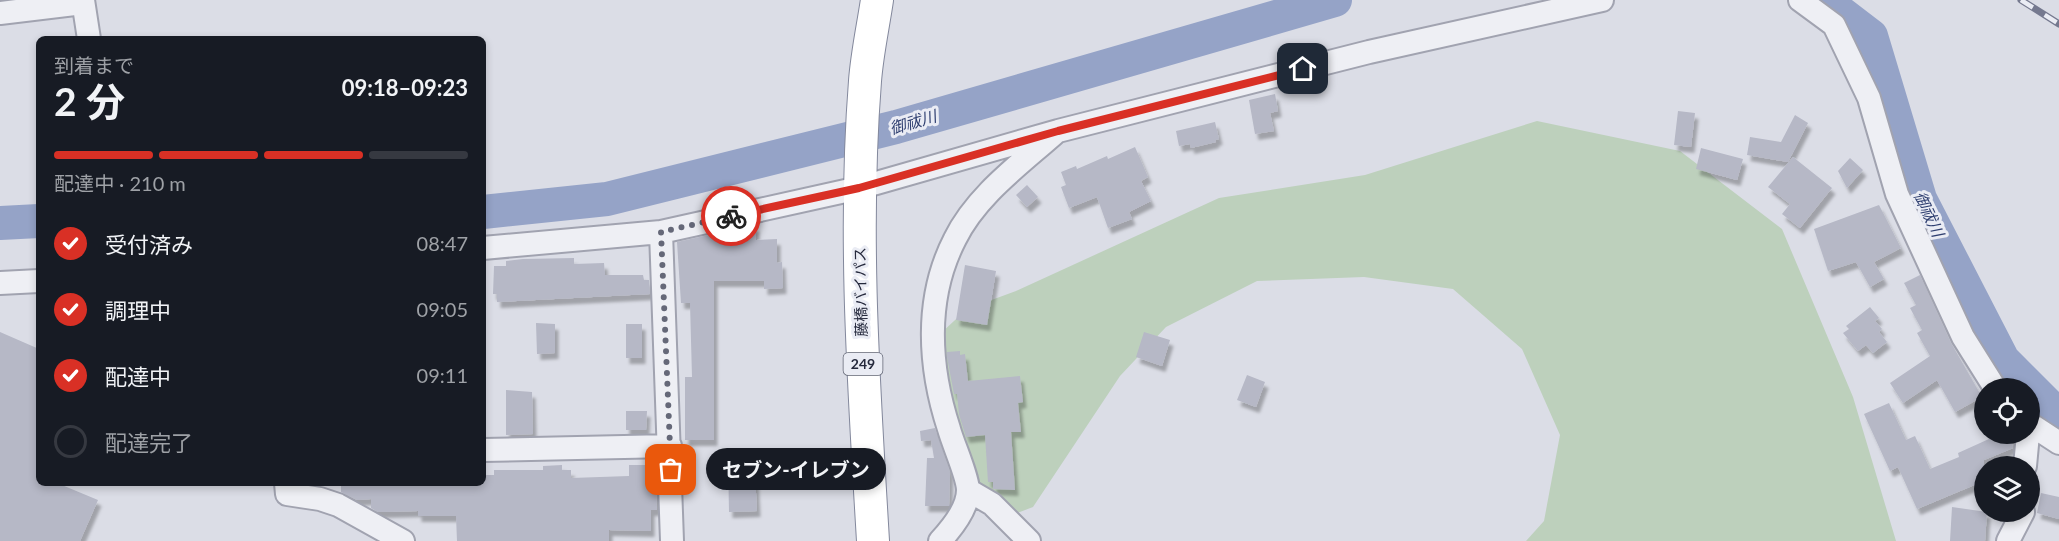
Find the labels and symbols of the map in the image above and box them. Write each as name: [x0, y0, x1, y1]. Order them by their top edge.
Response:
pin: [1277, 43, 1328, 94]
water label: 御祓川: [887, 105, 940, 137]
courier: [701, 186, 761, 246]
water label: 御祓川: [1911, 188, 1949, 241]
street label: 藤橋バイパス: [850, 247, 870, 337]
road number: 249: [844, 353, 882, 375]
pin: [645, 444, 696, 495]
callout: セブン-イレブン: [707, 449, 887, 491]

